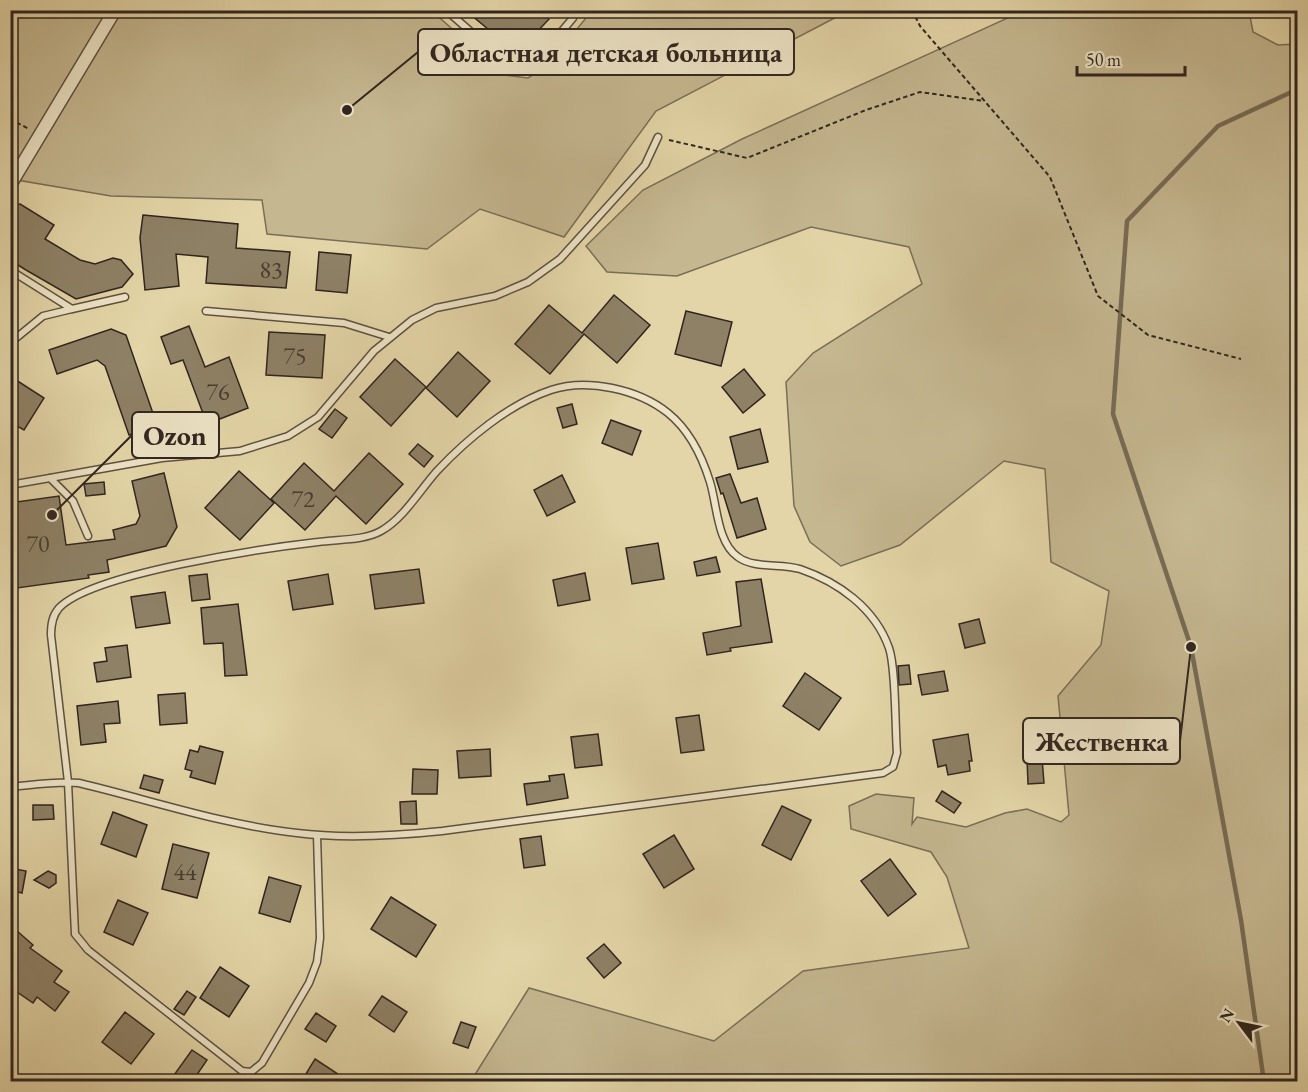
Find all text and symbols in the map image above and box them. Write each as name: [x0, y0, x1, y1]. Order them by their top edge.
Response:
callout: Областная детская больница: [418, 29, 794, 75]
text: Областная детская больница: [430, 34, 783, 70]
scale bar: [1077, 39, 1185, 77]
text: 50 m: [1086, 48, 1121, 71]
house number: 83: [259, 254, 283, 285]
house number: 75: [283, 340, 307, 371]
house number: 76: [206, 376, 230, 407]
callout: Ozon: [132, 412, 219, 458]
text: Ozon: [143, 417, 207, 453]
house number: 72: [291, 483, 315, 514]
house number: 70: [26, 528, 50, 559]
callout: Жественка: [1023, 718, 1180, 764]
text: Жественка: [1034, 723, 1169, 759]
house number: 44: [173, 856, 197, 887]
north arrow: [1209, 993, 1269, 1053]
text: N: [1214, 1004, 1239, 1026]

